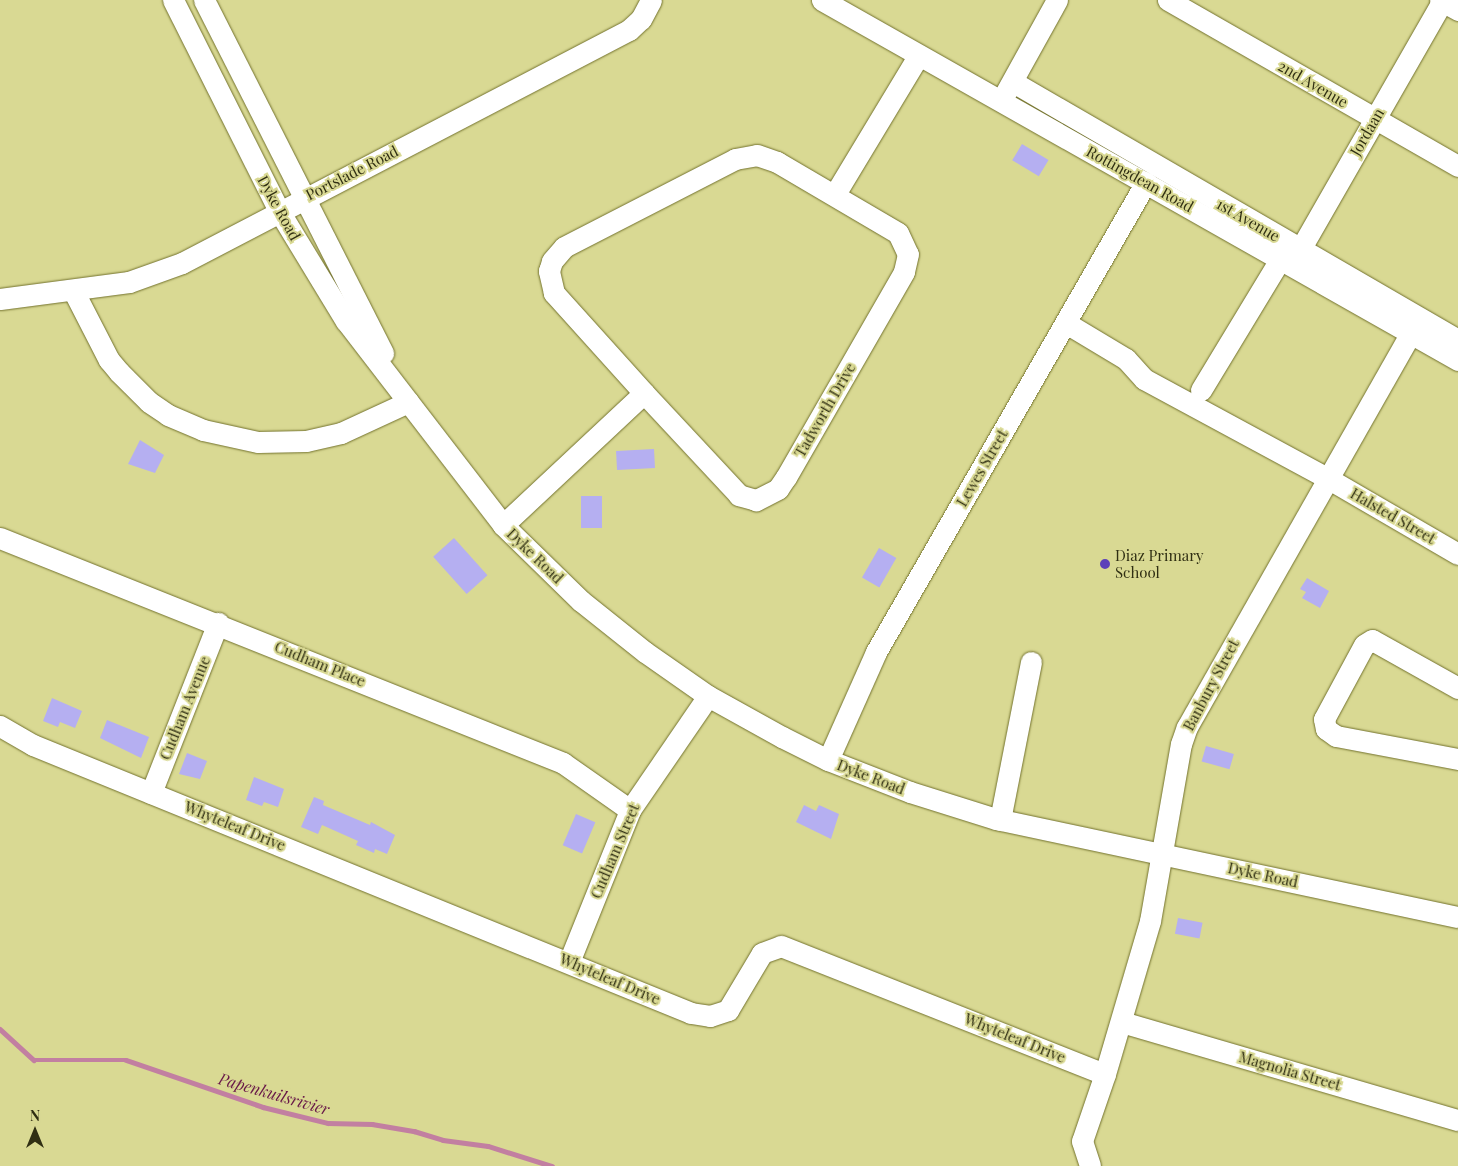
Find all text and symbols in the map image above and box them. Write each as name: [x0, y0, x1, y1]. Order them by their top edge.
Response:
street label: 2nd Avenue: [1275, 57, 1351, 111]
street label: Jordaan: [1346, 105, 1388, 159]
street label: Portslade Road: [303, 142, 401, 204]
street label: Rottingdean Road: [1083, 142, 1197, 216]
street label: Dyke Road: [254, 172, 304, 244]
street label: 1st Avenue: [1213, 195, 1283, 245]
street label: Tadworth Drive: [791, 360, 859, 460]
street label: Lewes Street: [953, 426, 1011, 510]
street label: Halsted Street: [1347, 484, 1439, 548]
street label: Dyke Road: [503, 525, 567, 587]
place label: Diaz Primary School: [1115, 546, 1203, 581]
marker: Diaz Primary School: [1099, 558, 1111, 570]
street label: Banbury Street: [1179, 636, 1243, 734]
street label: Cudham Place: [272, 638, 368, 690]
street label: Cudham Avenue: [156, 653, 214, 763]
street label: Dyke Road: [834, 756, 908, 798]
street label: Whyteleaf Drive: [182, 798, 288, 854]
street label: Cudham Street: [587, 801, 643, 901]
street label: Dyke Road: [1226, 859, 1300, 891]
street label: Whyteleaf Drive: [557, 950, 663, 1008]
street label: Whyteleaf Drive: [962, 1010, 1068, 1066]
street label: Magnolia Street: [1237, 1048, 1343, 1094]
water label: Papenkuilsrivier: [216, 1069, 332, 1119]
north arrow: [10, 1106, 60, 1156]
text: N: [30, 1106, 40, 1125]

